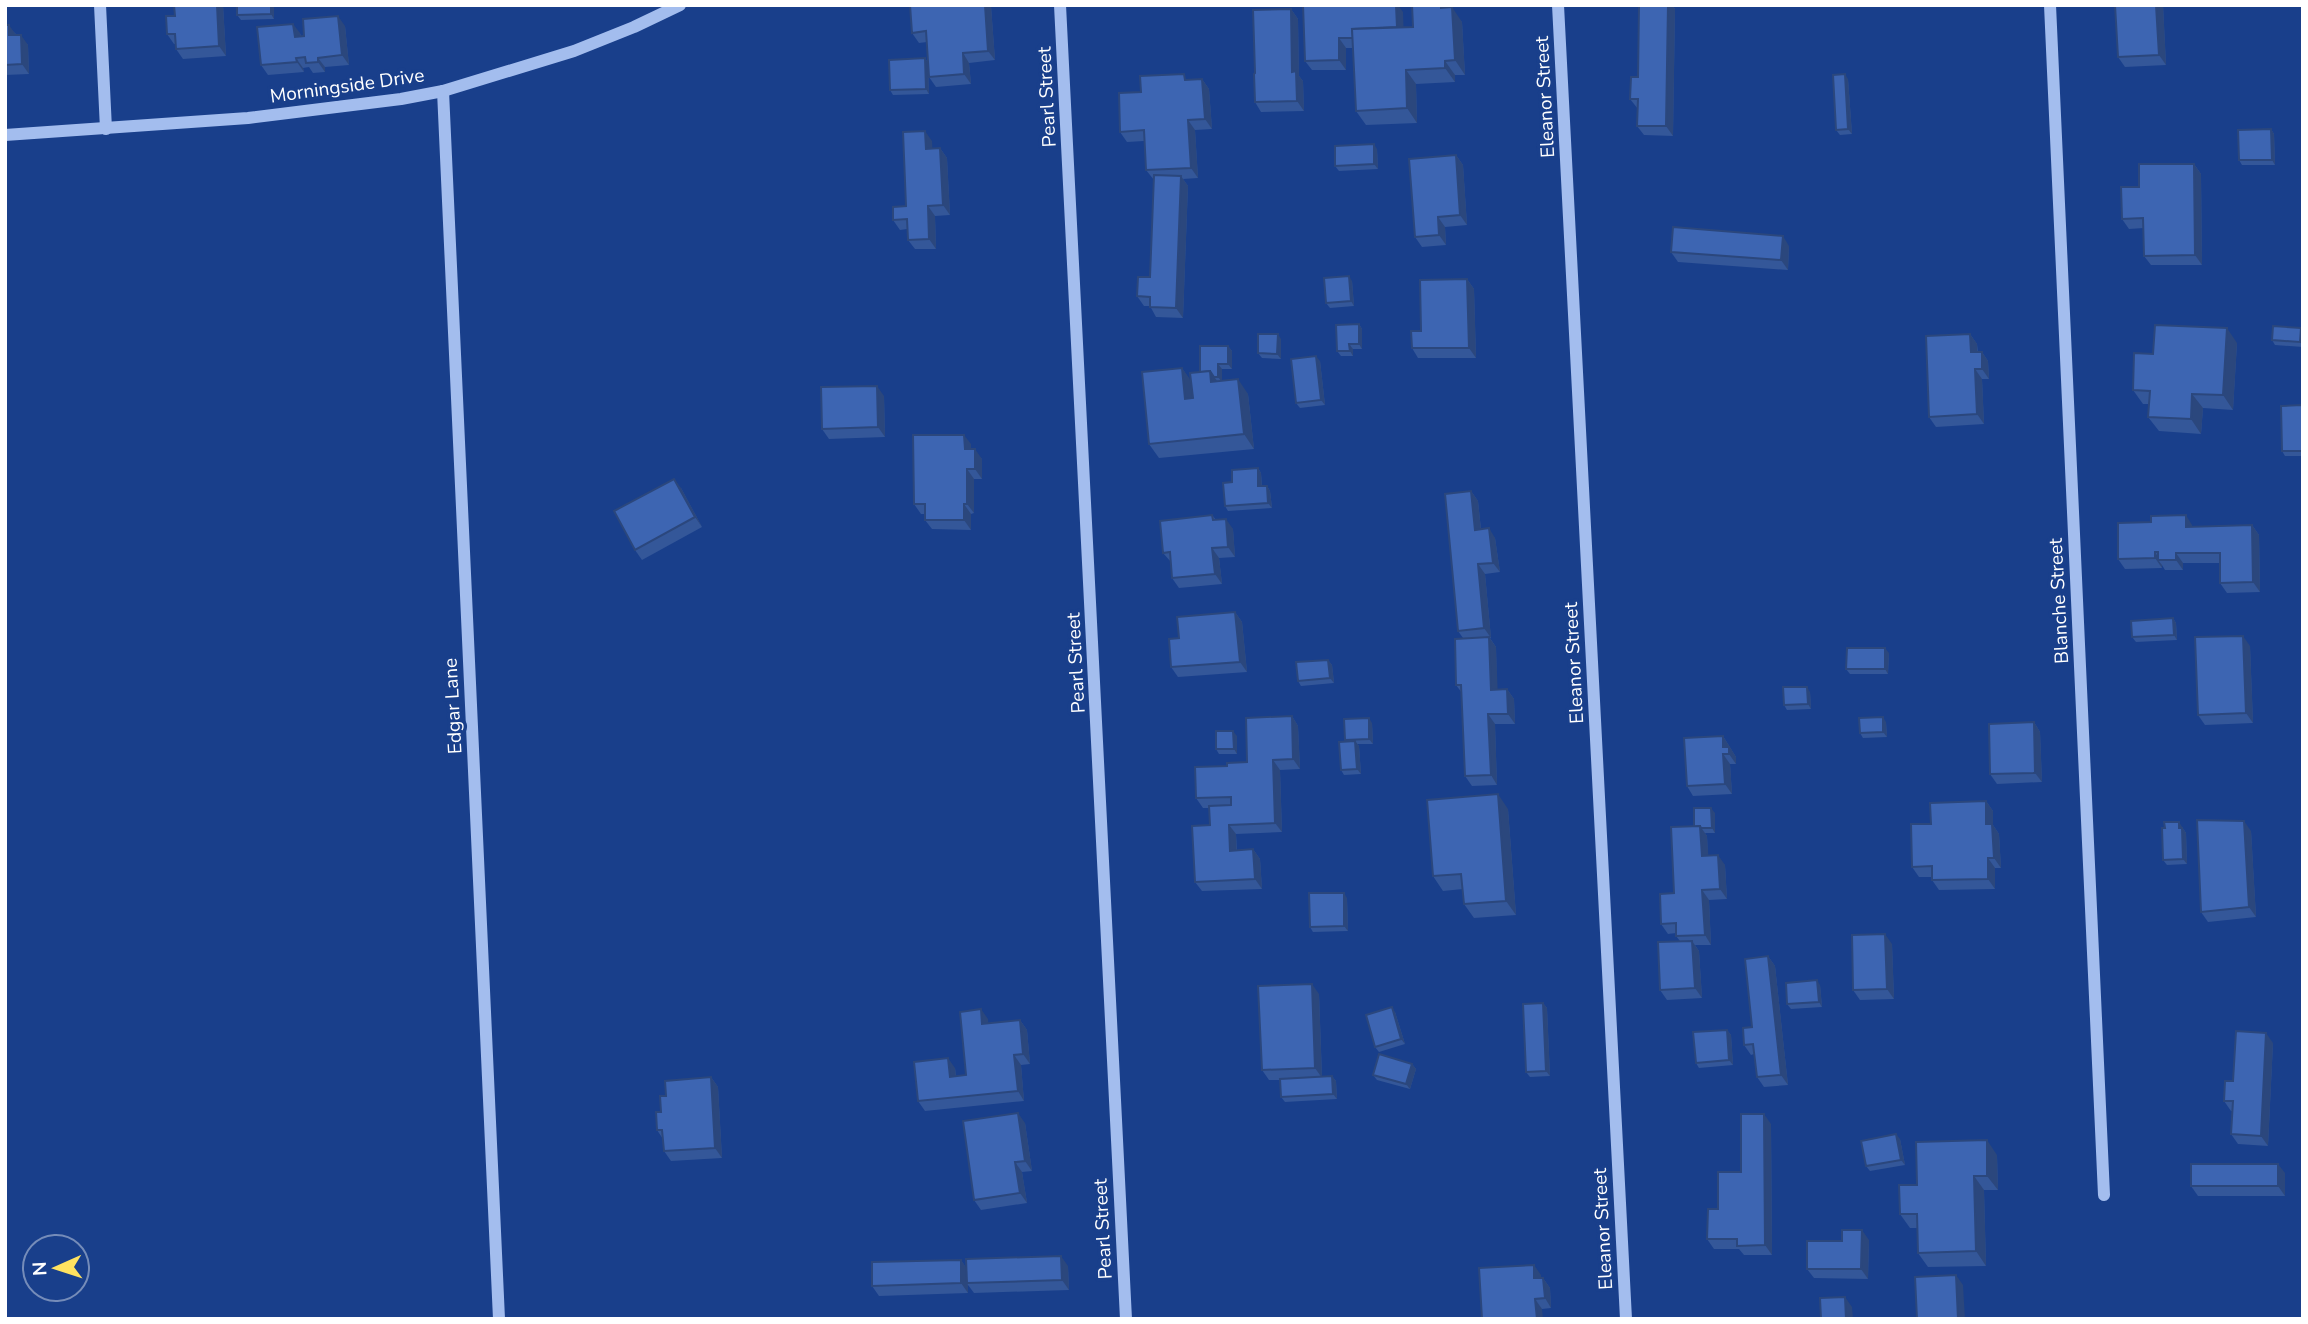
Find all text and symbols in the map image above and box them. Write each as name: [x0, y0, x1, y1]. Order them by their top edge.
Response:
street label: Eleanor Street: [1529, 35, 1561, 158]
street label: Pearl Street: [1031, 46, 1063, 148]
street label: Morningside Drive: [268, 62, 426, 110]
street label: Blanche Street: [2043, 537, 2075, 664]
street label: Eleanor Street: [1558, 601, 1590, 724]
street label: Pearl Street: [1060, 612, 1092, 714]
street label: Edgar Lane: [437, 657, 468, 755]
street label: Eleanor Street: [1587, 1167, 1619, 1290]
street label: Pearl Street: [1087, 1178, 1119, 1280]
north arrow: [21, 1233, 91, 1303]
text: N: [27, 1261, 53, 1277]

